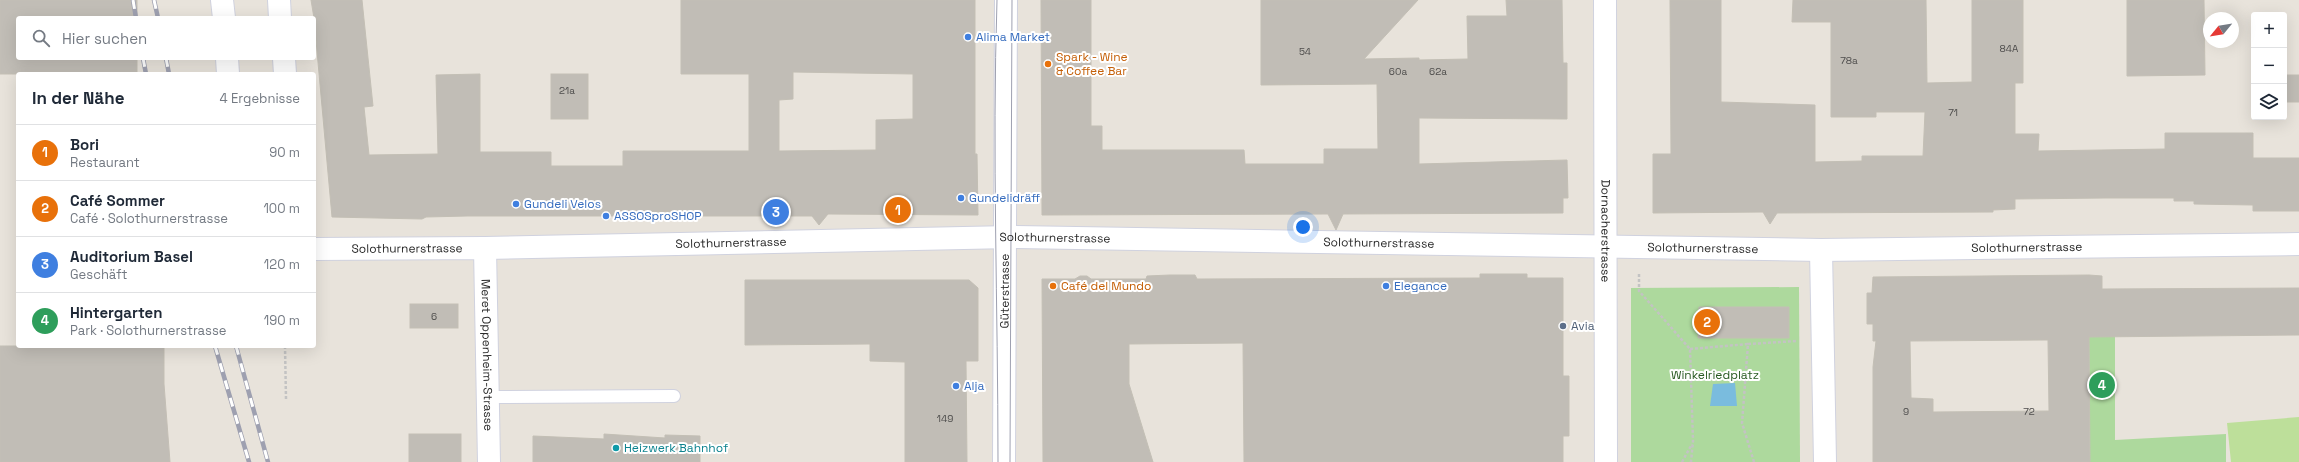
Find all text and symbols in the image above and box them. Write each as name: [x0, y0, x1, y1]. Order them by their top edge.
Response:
north arrow: [2203, 12, 2239, 48]
map controls: [2251, 12, 2287, 120]
button: +: [2251, 12, 2287, 48]
search box: [16, 16, 316, 60]
icon: search: [30, 27, 52, 49]
text: Hier suchen: [62, 29, 147, 48]
place label: Alima Market: [976, 29, 1050, 45]
marker: Alima Market: [963, 32, 973, 42]
house number: 84A: [2000, 42, 2019, 55]
house number: 54: [1299, 45, 1311, 58]
button: −: [2251, 48, 2287, 84]
place label: Spark - Wine & Coffee Bar: [1056, 49, 1128, 79]
house number: 78a: [1840, 54, 1858, 67]
marker: Spark - Wine & Coffee Bar: [1043, 59, 1053, 69]
house number: 60a: [1389, 65, 1407, 78]
house number: 62a: [1429, 65, 1447, 78]
house number: 21a: [559, 84, 575, 97]
button: layers: [2251, 84, 2287, 120]
text: In der Nähe: [32, 87, 124, 109]
text: 4 Ergebnisse: [220, 90, 300, 107]
house number: 71: [1948, 106, 1958, 119]
text: Bori: [70, 135, 99, 154]
text: 1: [42, 144, 48, 161]
text: 90 m: [269, 144, 300, 161]
text: Restaurant: [70, 154, 140, 171]
street label: Dornacherstrasse: [1597, 180, 1614, 282]
place label: Gundelidräff: [969, 190, 1040, 206]
text: Café Sommer: [70, 191, 165, 210]
marker: Gundelidräff: [956, 193, 966, 203]
pin: 1: [885, 195, 911, 225]
place label: Gundeli Velos: [524, 196, 601, 212]
pin: 3: [763, 197, 789, 227]
marker: Gundeli Velos: [511, 199, 521, 209]
text: 2: [41, 200, 49, 217]
text: 100 m: [263, 200, 300, 217]
place label: ASSOSproSHOP: [614, 208, 702, 224]
text: Café · Solothurnerstrasse: [70, 210, 228, 227]
marker: ASSOSproSHOP: [601, 211, 611, 221]
your location: [1293, 217, 1313, 237]
street label: Solothurnerstrasse: [999, 229, 1111, 247]
street label: Solothurnerstrasse: [675, 234, 787, 252]
street label: Solothurnerstrasse: [1323, 234, 1435, 252]
street label: Solothurnerstrasse: [1647, 239, 1758, 257]
street label: Solothurnerstrasse: [1971, 239, 2082, 256]
street label: Solothurnerstrasse: [351, 240, 463, 257]
text: Auditorium Basel: [70, 247, 193, 266]
street label: Güterstrasse: [997, 254, 1013, 328]
text: 3: [41, 256, 49, 273]
text: 120 m: [264, 256, 300, 273]
text: Geschäft: [70, 266, 127, 283]
place label: Café del Mundo: [1061, 278, 1152, 294]
place label: Elegance: [1394, 278, 1447, 294]
street label: Meret Oppenheim-Strasse: [478, 279, 496, 431]
marker: Café del Mundo: [1048, 281, 1058, 291]
marker: Elegance: [1381, 281, 1391, 291]
text: Hintergarten: [70, 303, 162, 322]
pin: 2: [1694, 307, 1720, 337]
house number: 6: [431, 310, 437, 323]
text: 4: [41, 312, 49, 329]
text: 190 m: [264, 312, 300, 329]
place label: Avia: [1571, 318, 1595, 334]
marker: Avia: [1558, 321, 1568, 331]
text: Park · Solothurnerstrasse: [70, 322, 226, 339]
park label: Winkelriedplatz: [1671, 367, 1759, 383]
pin: 4: [2089, 370, 2115, 400]
place label: Alja: [964, 378, 984, 394]
marker: Alja: [951, 381, 961, 391]
house number: 9: [1903, 405, 1909, 418]
house number: 72: [2023, 405, 2035, 418]
house number: 149: [937, 412, 953, 425]
place label: Heizwerk Bahnhof: [624, 440, 728, 456]
marker: Heizwerk Bahnhof: [611, 443, 621, 453]

